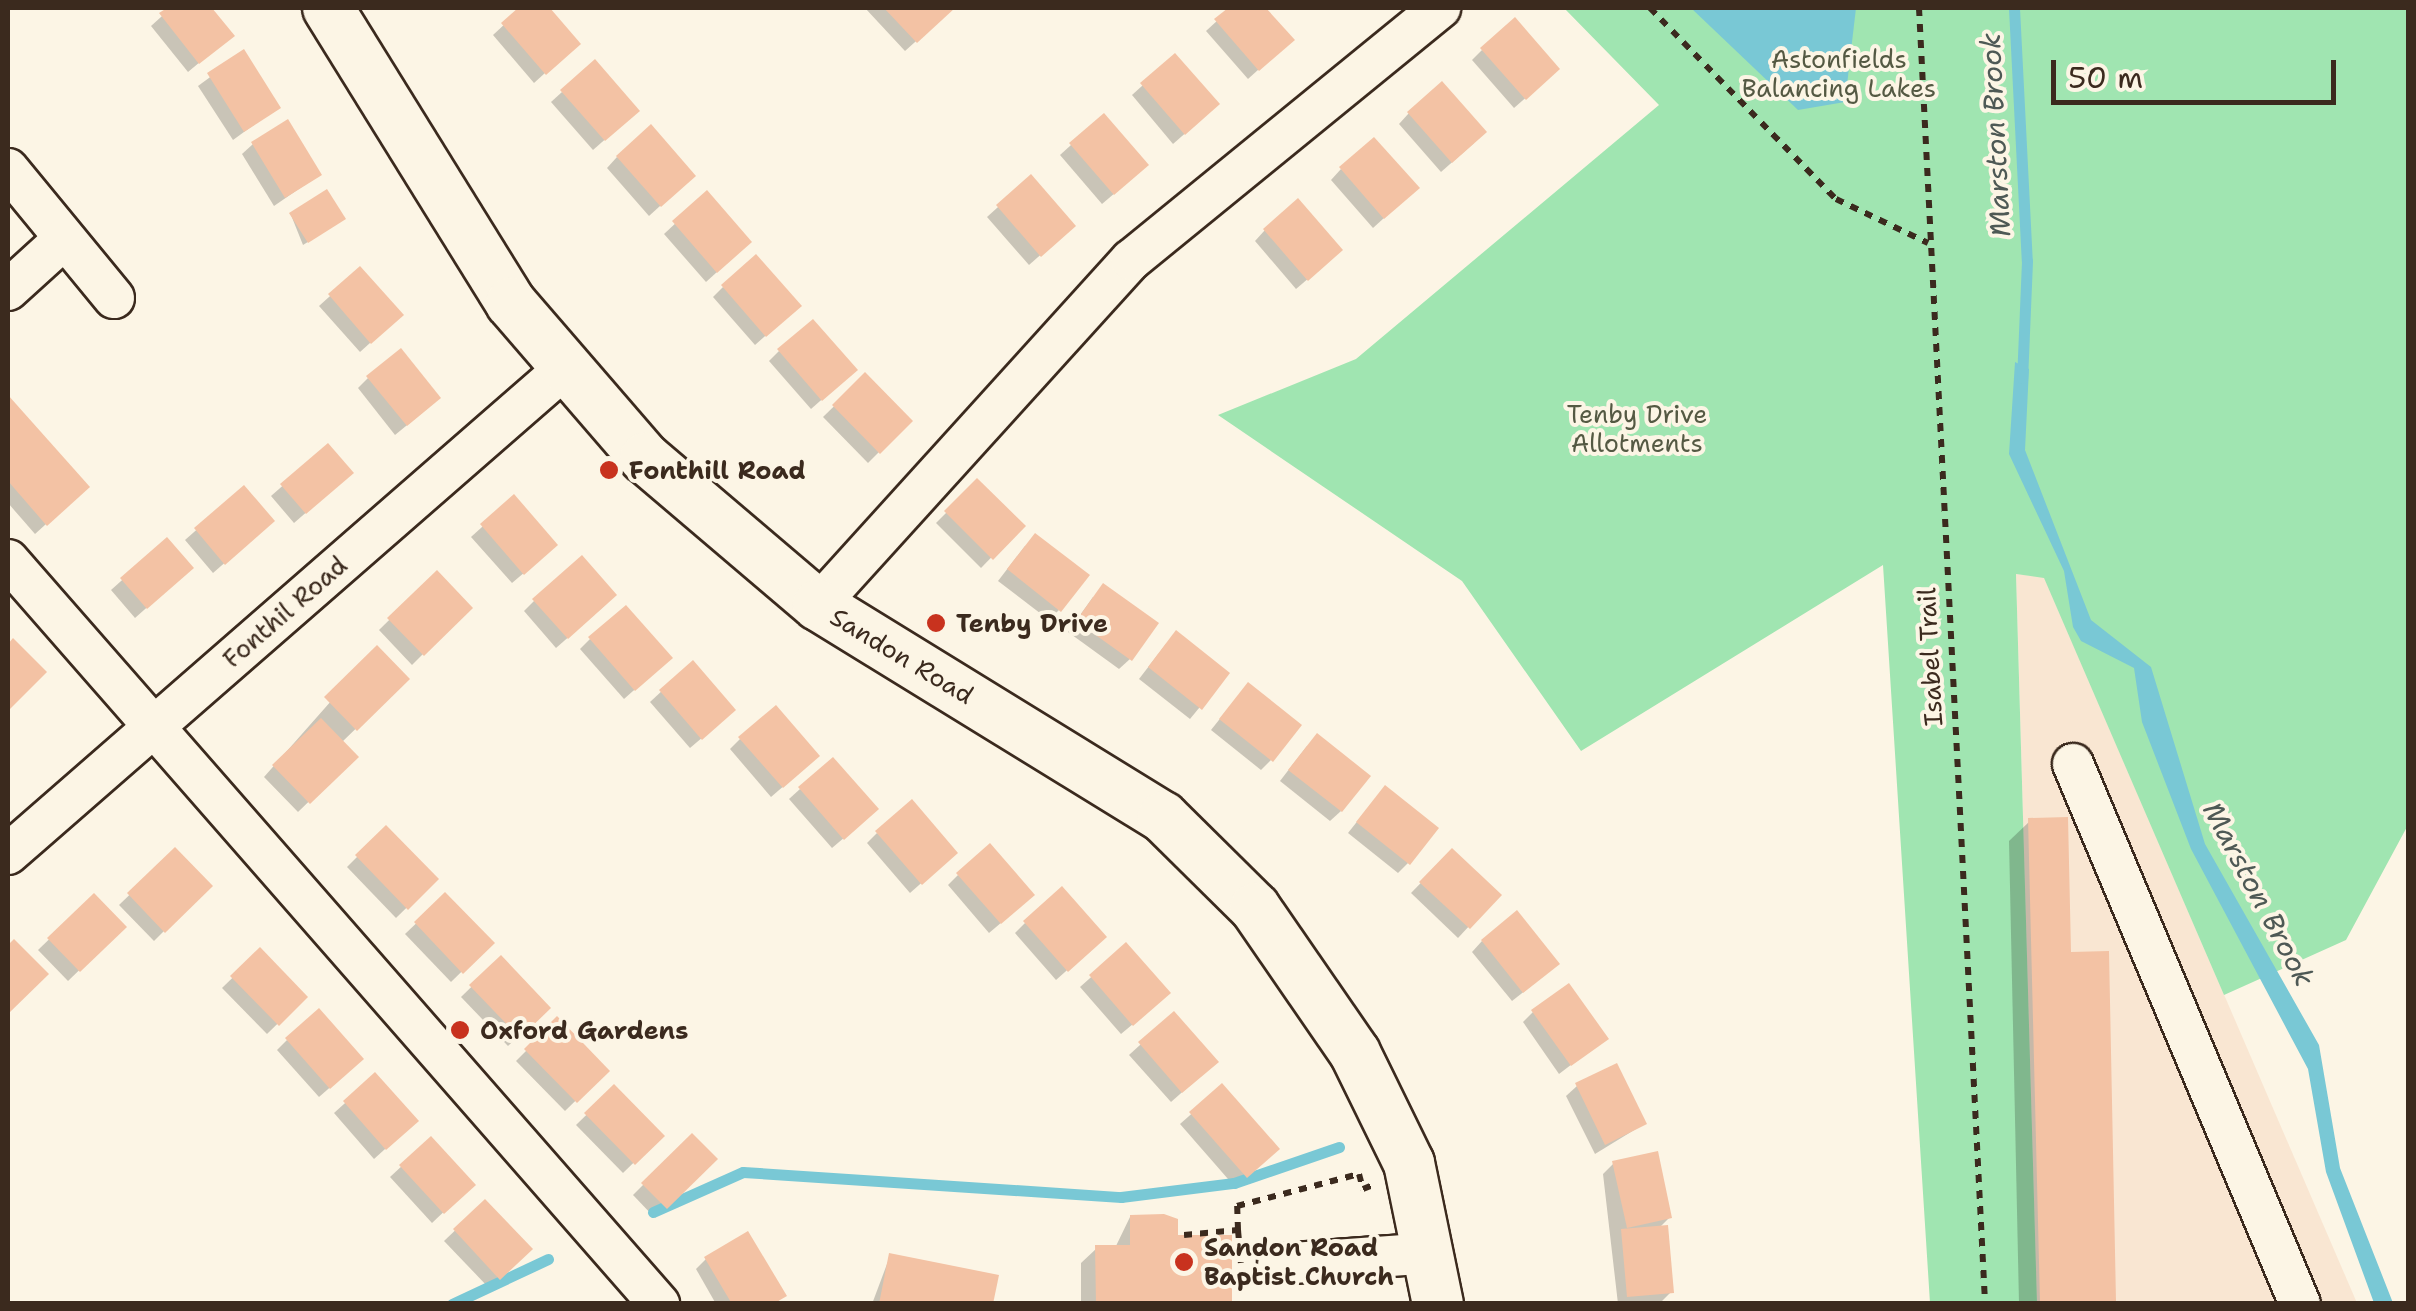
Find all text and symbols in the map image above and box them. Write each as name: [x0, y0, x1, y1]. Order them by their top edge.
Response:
water label: Marston Brook: [1973, 32, 2017, 238]
scale bar: [2056, 40, 2341, 102]
park label: Astonfields Balancing Lakes: [1742, 45, 1936, 104]
text: 50 m: [2068, 57, 2143, 98]
park label: Tenby Drive Allotments: [1567, 400, 1707, 459]
place label: Fonthill Road: [629, 455, 806, 485]
marker: Fonthill Road: [598, 459, 620, 481]
street label: Fonthil Road: [217, 550, 353, 674]
street label: Isabel Trail: [1911, 587, 1949, 727]
street label: Sandon Road: [825, 602, 979, 710]
place label: Tenby Drive: [956, 608, 1108, 638]
marker: Tenby Drive: [925, 612, 947, 634]
water label: Marston Brook: [2196, 796, 2322, 992]
place label: Oxford Gardens: [480, 1015, 688, 1045]
marker: Oxford Gardens: [449, 1019, 471, 1041]
place label: Sandon Road Baptist Church: [1204, 1233, 1394, 1292]
marker: Sandon Road Baptist Church: [1173, 1251, 1195, 1273]

